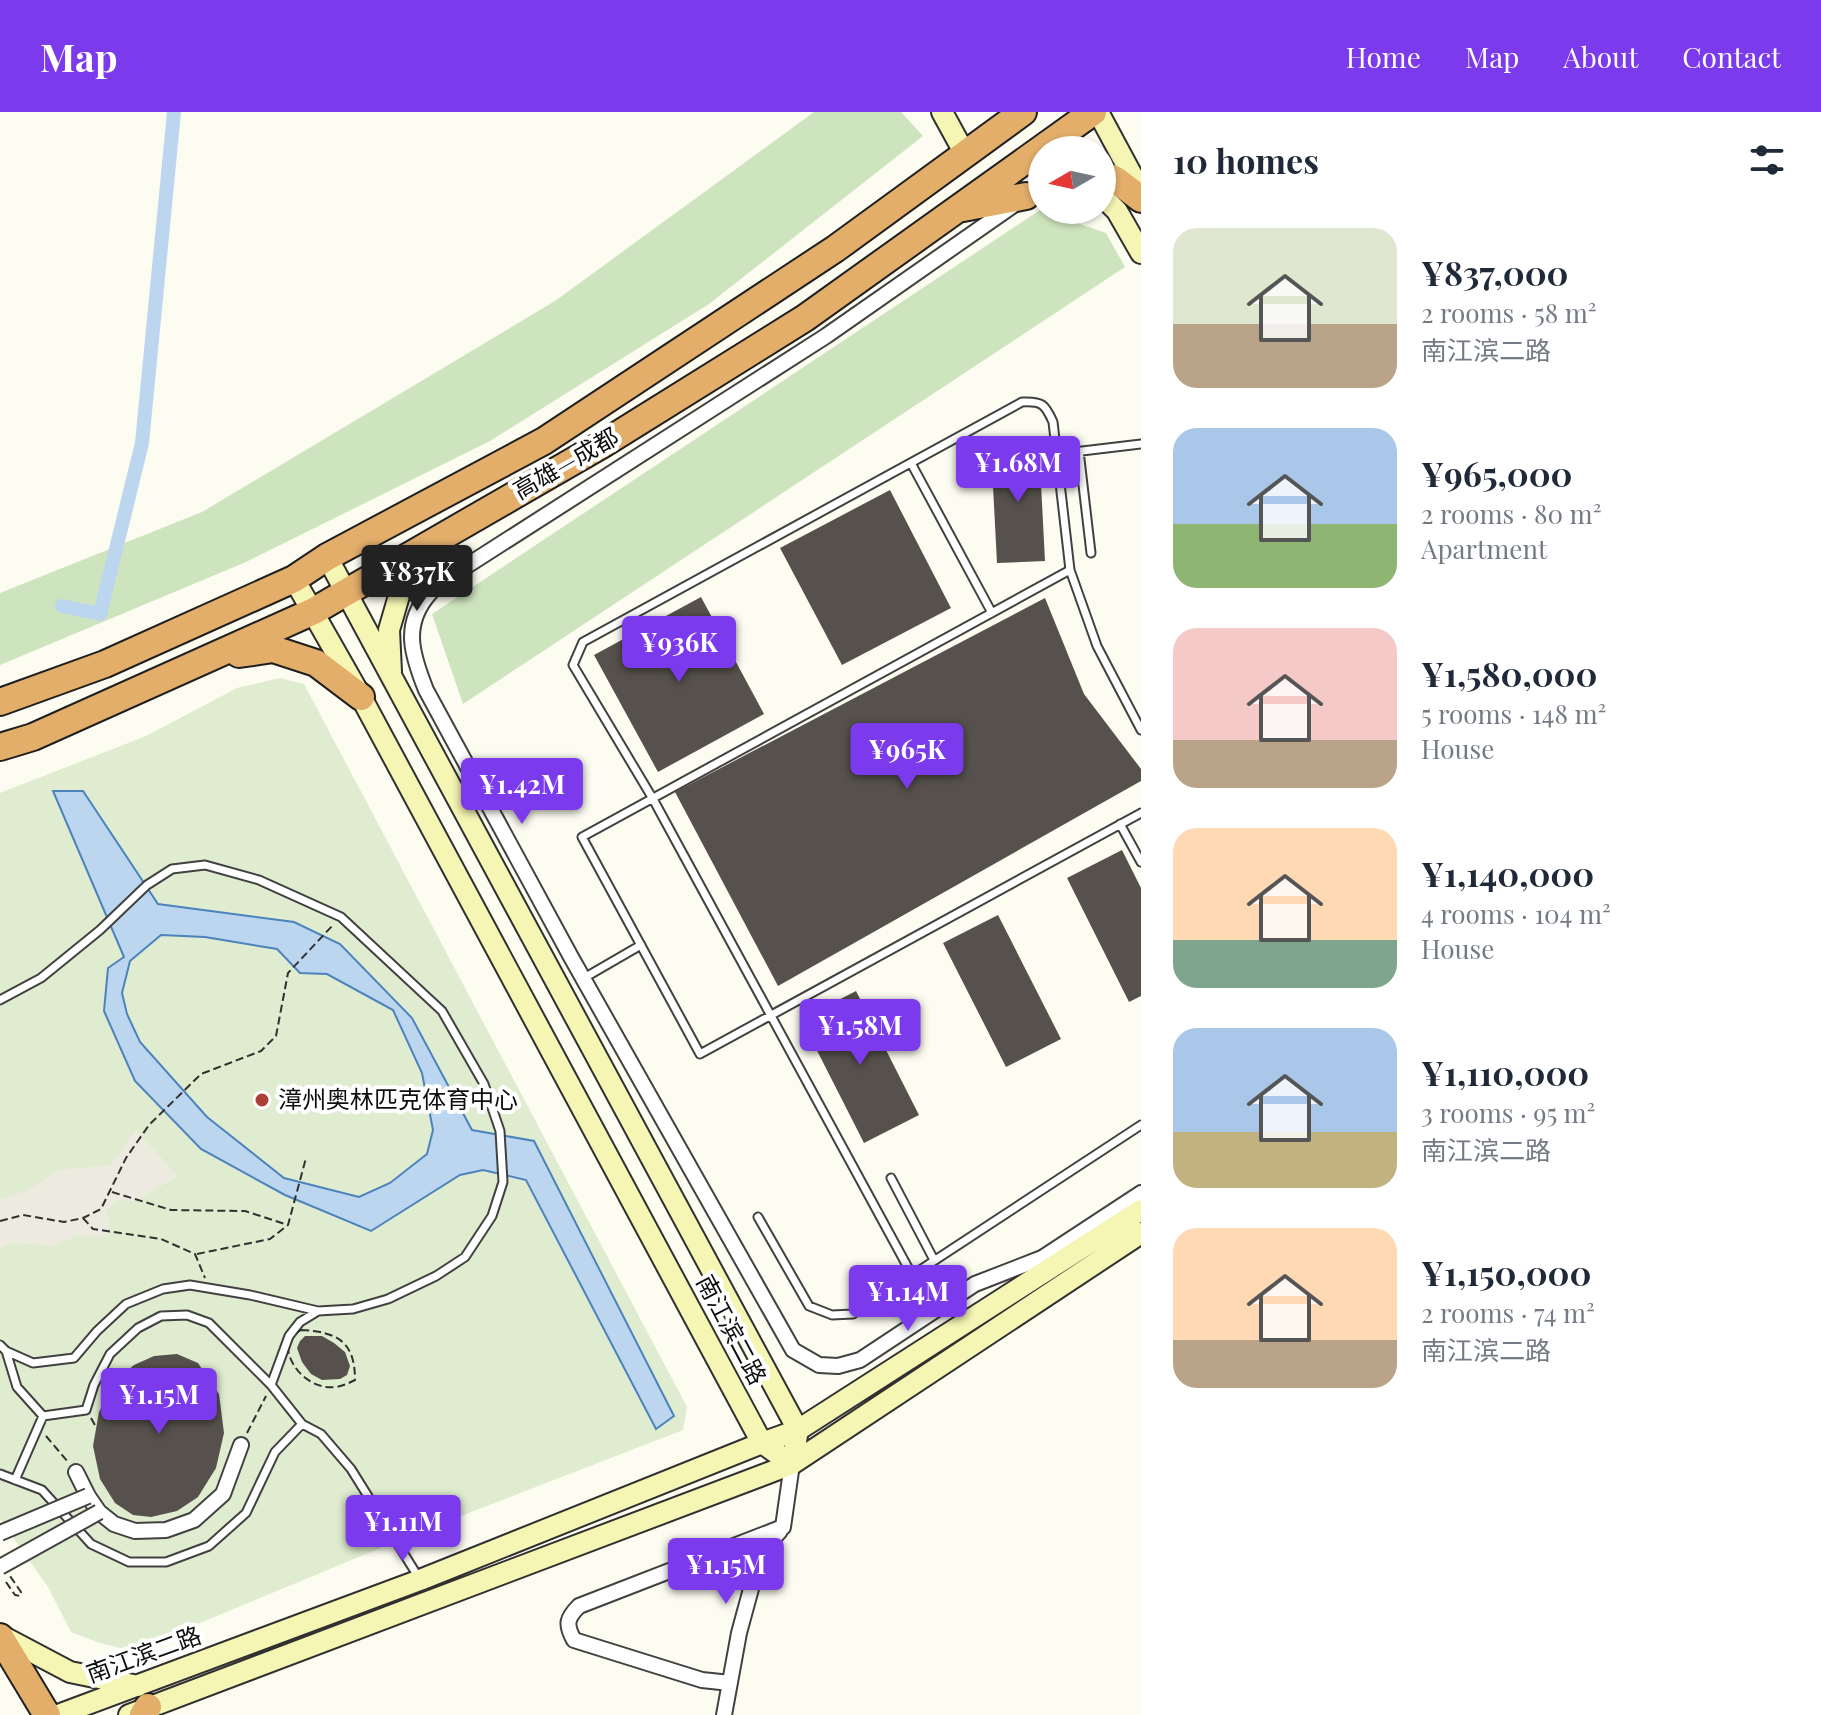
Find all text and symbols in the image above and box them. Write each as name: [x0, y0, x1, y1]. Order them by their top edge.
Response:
text: Map: [40, 31, 117, 82]
text: Home: [1346, 38, 1421, 75]
text: Map: [1465, 38, 1519, 75]
text: About: [1563, 38, 1638, 75]
text: Contact: [1682, 38, 1781, 75]
north arrow: [1028, 136, 1116, 224]
map controls: [1028, 136, 1116, 224]
text: 10 homes: [1173, 137, 1319, 183]
icon: filters: [1745, 138, 1789, 182]
text: ¥837,000: [1421, 249, 1569, 295]
icon: home: [1237, 260, 1333, 356]
text: 2 rooms · 58 m²: [1421, 295, 1597, 330]
text: 南江滨二路: [1421, 332, 1551, 367]
street label: 高雄—成都: [506, 419, 624, 505]
pin: ¥1.68M: [953, 436, 1083, 504]
text: ¥1.68M: [974, 444, 1062, 479]
text: ¥965,000: [1421, 450, 1573, 496]
icon: home: [1237, 460, 1333, 556]
text: 2 rooms · 80 m²: [1421, 496, 1601, 531]
text: Apartment: [1421, 531, 1547, 566]
pin: ¥837K: [361, 545, 473, 613]
text: ¥837K: [380, 553, 455, 588]
pin: ¥936K: [623, 616, 735, 684]
text: ¥936K: [640, 624, 718, 659]
text: ¥1,580,000: [1421, 650, 1597, 696]
icon: home: [1237, 660, 1333, 756]
text: 5 rooms · 148 m²: [1421, 696, 1606, 731]
pin: ¥965K: [851, 723, 963, 791]
text: ¥965K: [868, 731, 946, 766]
text: House: [1421, 731, 1494, 766]
pin: ¥1.42M: [457, 758, 587, 826]
text: ¥1.42M: [479, 766, 565, 801]
text: ¥1,140,000: [1421, 850, 1594, 896]
icon: home: [1237, 860, 1333, 956]
text: 4 rooms · 104 m²: [1421, 896, 1611, 931]
text: House: [1421, 931, 1494, 966]
pin: ¥1.58M: [795, 999, 925, 1067]
text: ¥1.58M: [818, 1007, 902, 1042]
text: ¥1,110,000: [1421, 1049, 1589, 1095]
icon: home: [1237, 1060, 1333, 1156]
place label: 漳州奥林匹克体育中心: [278, 1082, 518, 1114]
marker: 漳州奥林匹克体育中心: [253, 1091, 271, 1109]
text: 3 rooms · 95 m²: [1421, 1095, 1595, 1130]
text: 南江滨二路: [1421, 1132, 1551, 1167]
text: ¥1,150,000: [1421, 1249, 1591, 1295]
icon: home: [1237, 1260, 1333, 1356]
pin: ¥1.14M: [843, 1265, 973, 1333]
street label: 南江滨二路: [690, 1269, 775, 1390]
text: ¥1.14M: [867, 1273, 949, 1308]
text: 2 rooms · 74 m²: [1421, 1295, 1595, 1330]
text: 南江滨二路: [1421, 1332, 1551, 1367]
pin: ¥1.15M: [94, 1368, 224, 1436]
text: ¥1.15M: [119, 1376, 199, 1411]
pin: ¥1.11M: [338, 1495, 468, 1563]
text: ¥1.11M: [364, 1503, 442, 1538]
pin: ¥1.15M: [661, 1538, 791, 1606]
text: ¥1.15M: [686, 1546, 766, 1581]
street label: 南江滨二路: [81, 1618, 205, 1689]

